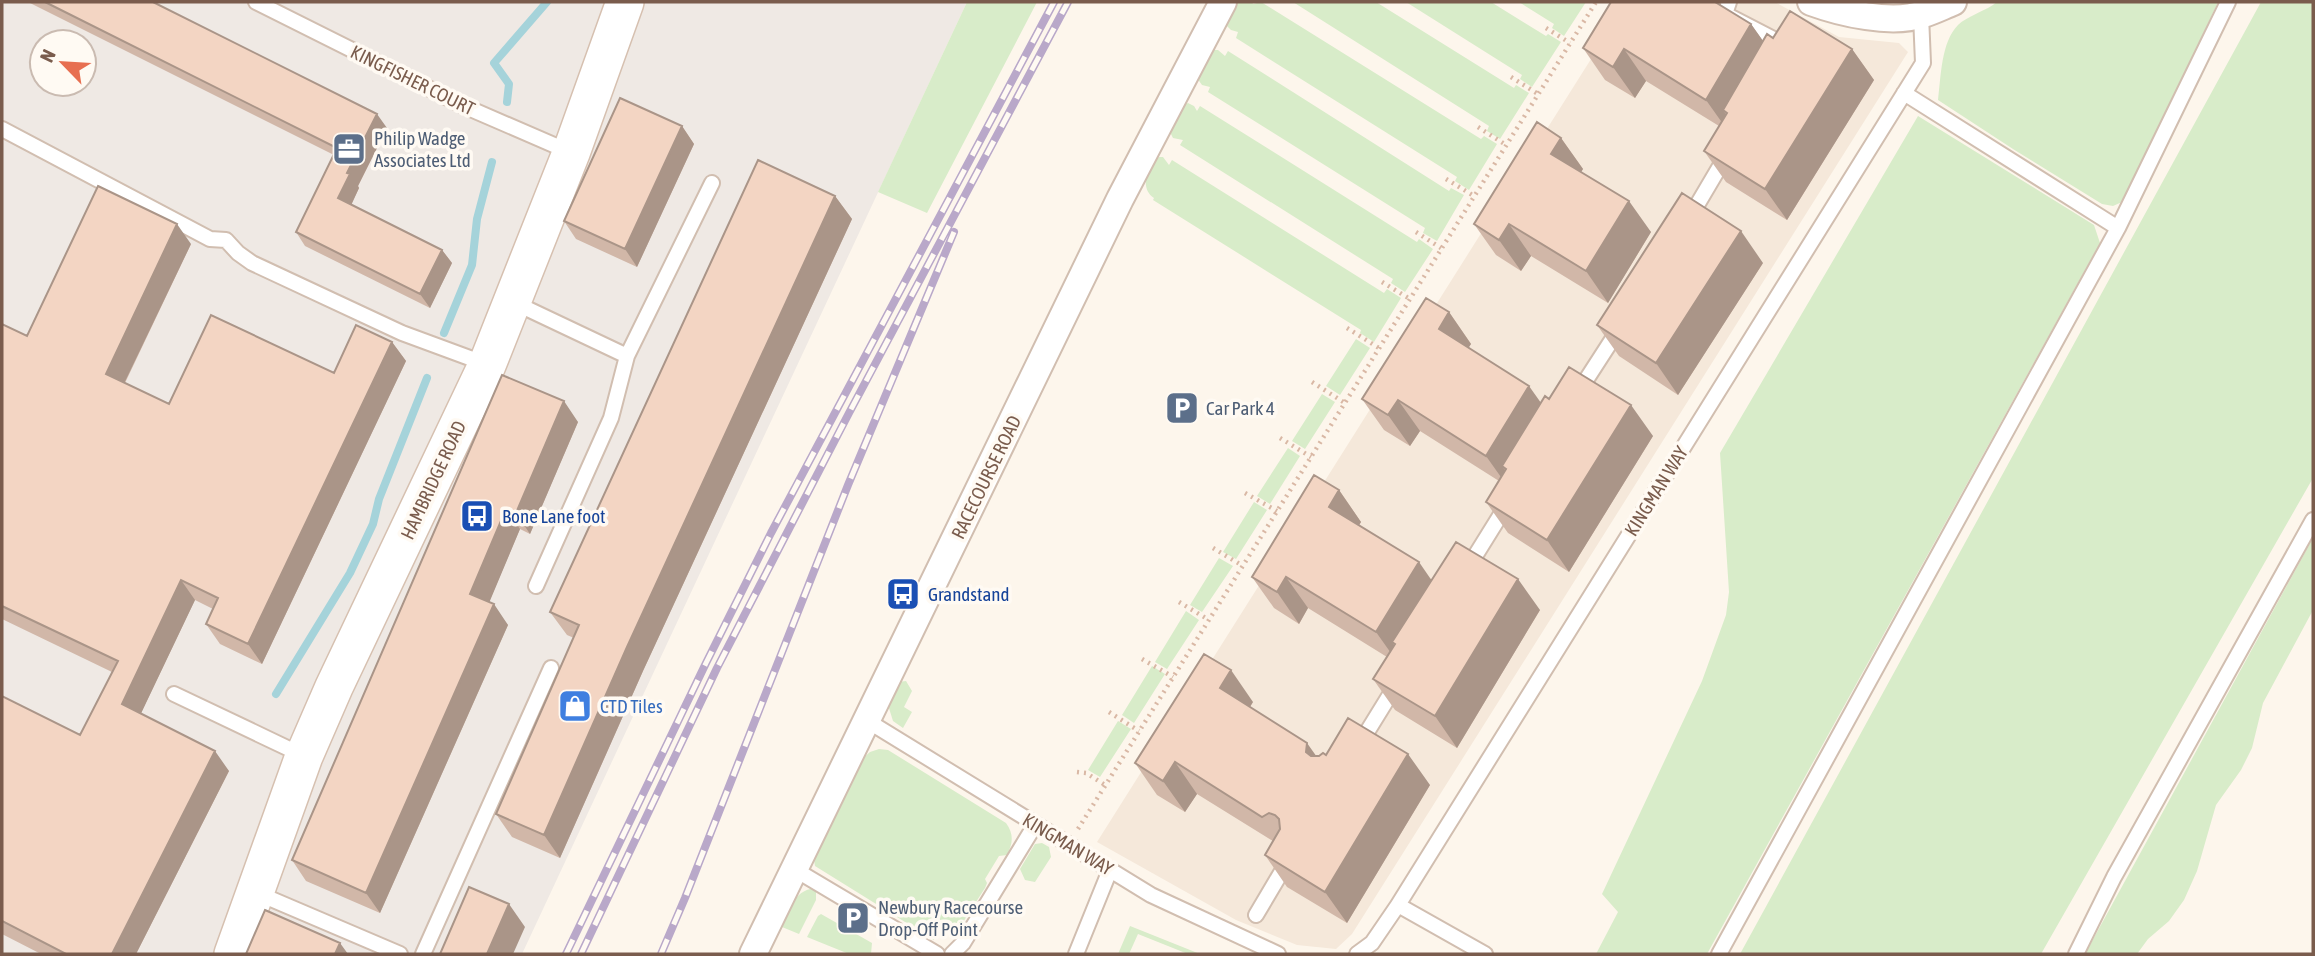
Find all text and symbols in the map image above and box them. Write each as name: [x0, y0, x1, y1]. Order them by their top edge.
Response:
north arrow: [28, 28, 98, 98]
street label: KINGFISHER COURT: [347, 40, 479, 120]
text: N: [35, 46, 60, 66]
place label: Philip Wadge Associates Ltd: [374, 127, 471, 171]
office icon: Philip Wadge Associates Ltd: [330, 130, 368, 168]
parking icon: Car Park 4: [1163, 389, 1201, 427]
place label: Car Park 4: [1206, 397, 1275, 419]
street label: RACECOURSE ROAD: [947, 412, 1025, 542]
street label: HAMBRIDGE ROAD: [396, 417, 470, 543]
street label: KINGMAN WAY: [1620, 442, 1693, 540]
bus stop icon: Bone Lane foot: [458, 497, 496, 535]
place label: Bone Lane foot: [502, 505, 606, 527]
bus stop icon: Grandstand: [884, 575, 922, 613]
place label: Grandstand: [928, 583, 1010, 605]
shop icon: CTD Tiles: [556, 687, 594, 725]
place label: CTD Tiles: [600, 695, 663, 717]
street label: KINGMAN WAY: [1019, 808, 1118, 880]
place label: Newbury Racecourse Drop-Off Point: [878, 896, 1023, 940]
parking icon: Newbury Racecourse Drop-Off Point: [834, 899, 872, 937]

